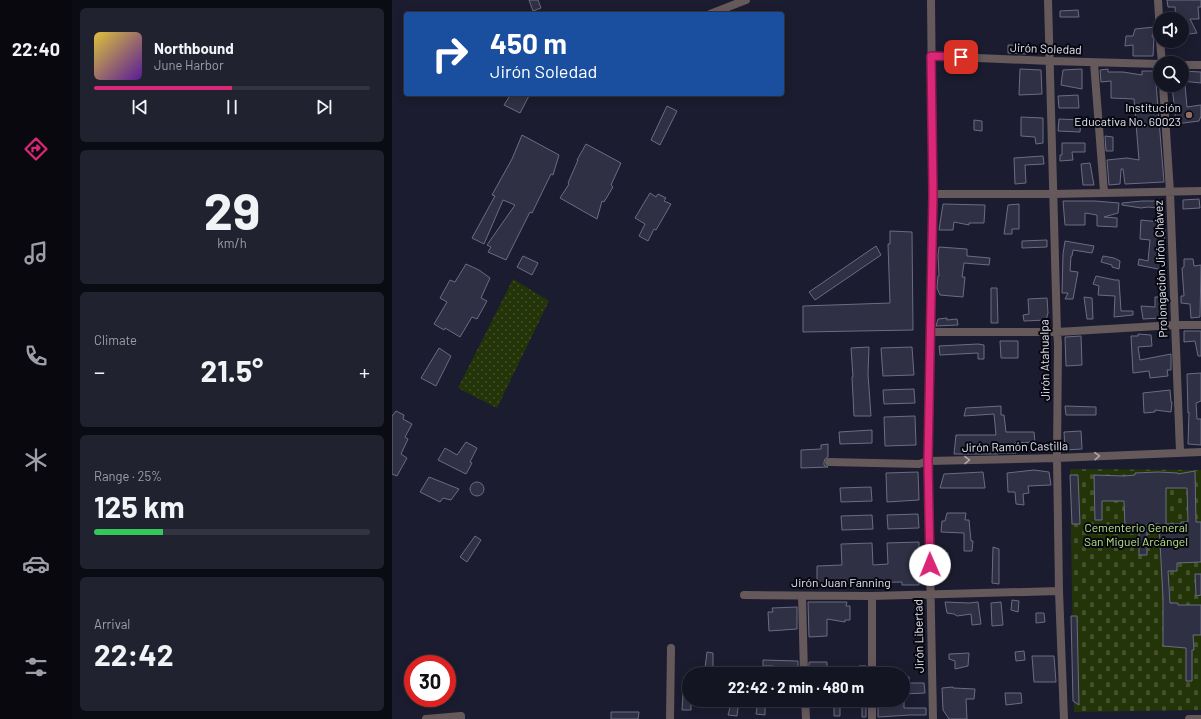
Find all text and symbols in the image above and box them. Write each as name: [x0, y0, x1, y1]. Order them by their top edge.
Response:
map controls: [1153, 12, 1189, 92]
button: sound: [1153, 12, 1189, 48]
text: 450 m: [490, 26, 567, 60]
icon: right: [424, 28, 476, 80]
text: 22:40: [12, 38, 60, 60]
text: Northbound: [154, 39, 234, 57]
pin: [944, 40, 978, 74]
street label: Jirón Soledad: [1010, 40, 1082, 56]
icon: arrive: [950, 46, 972, 68]
button: search: [1153, 56, 1189, 92]
text: June Harbor: [154, 57, 224, 73]
text: Jirón Soledad: [490, 60, 597, 82]
icon: previous: [129, 96, 151, 118]
icon: pause: [221, 96, 243, 118]
icon: next: [313, 96, 335, 118]
place label: Institución Educativa No. 60023: [1074, 100, 1181, 128]
marker: Institución Educativa No. 60023: [1184, 110, 1194, 120]
icon: directions: [22, 135, 50, 163]
text: 29: [204, 178, 260, 240]
street label: Prolongación Jirón Chávez: [1151, 200, 1169, 338]
text: km/h: [217, 235, 247, 251]
icon: music: [22, 239, 50, 267]
street label: Jirón Atahualpa: [1036, 319, 1052, 401]
text: Climate: [94, 332, 137, 348]
icon: phone: [22, 342, 50, 370]
text: 21.5°: [201, 352, 263, 388]
text: −: [94, 358, 105, 384]
text: +: [359, 358, 370, 384]
street label: Jirón Ramón Castilla: [962, 438, 1068, 454]
icon: climate: [22, 446, 50, 474]
one-way arrow: [1094, 452, 1100, 461]
one-way arrow: [964, 456, 970, 464]
text: Range · 25%: [94, 468, 162, 484]
text: 125 km: [94, 488, 185, 524]
park label: Cementerio General San Miguel Arcángel: [1084, 520, 1188, 548]
position arrow: [909, 544, 951, 586]
icon: car: [22, 550, 50, 578]
street label: Jirón Juan Fanning: [791, 575, 891, 589]
street label: Jirón Libertad: [910, 599, 926, 673]
text: Arrival: [94, 616, 130, 632]
text: 22:42: [94, 636, 173, 672]
icon: filters: [22, 653, 50, 681]
speed limit sign: 30: [404, 655, 456, 707]
text: 22:42 · 2 min · 480 m: [728, 678, 864, 696]

